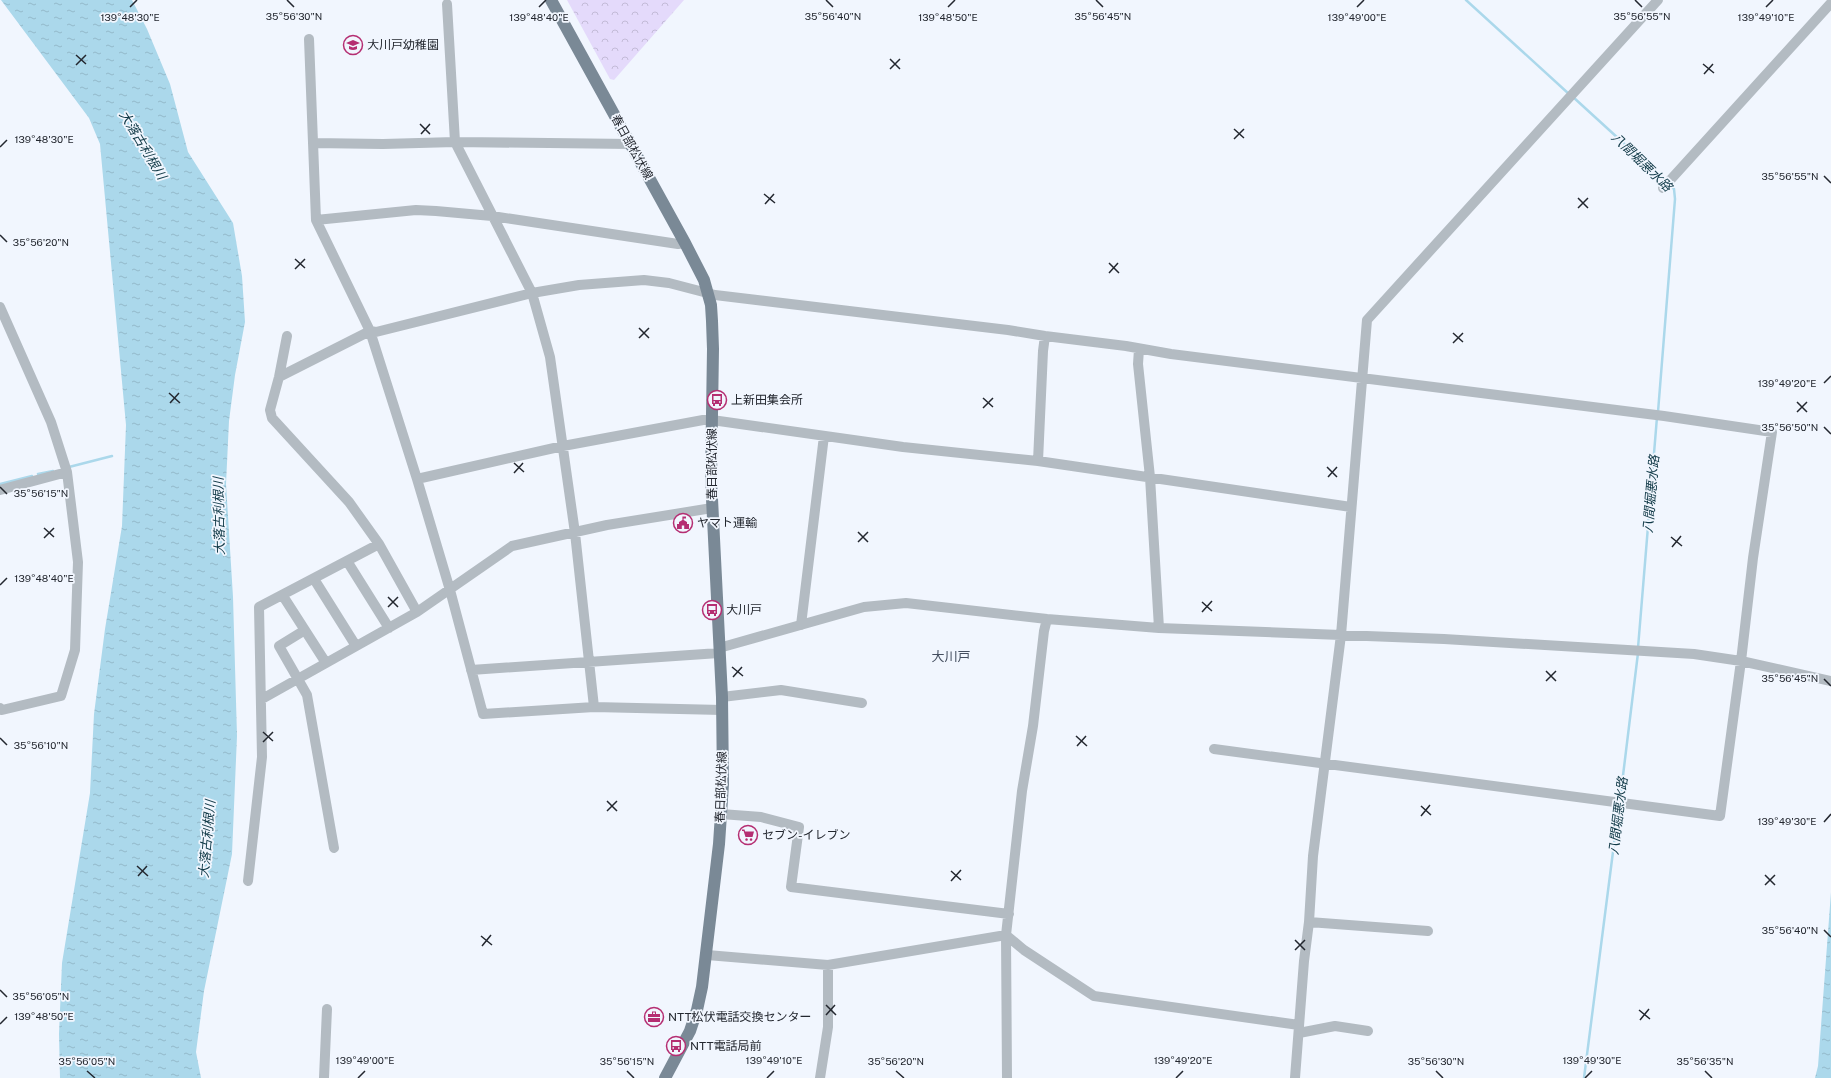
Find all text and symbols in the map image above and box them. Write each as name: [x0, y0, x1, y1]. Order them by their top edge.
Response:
text: 35°56'30"N: [266, 10, 322, 22]
text: 35°56'40"N: [805, 10, 861, 22]
text: 35°56'45"N: [1075, 10, 1131, 22]
text: 35°56'55"N: [1613, 10, 1671, 22]
text: 139°48'30"E: [100, 11, 160, 23]
text: 139°48'40"E: [509, 11, 569, 23]
text: 139°48'50"E: [918, 11, 978, 23]
text: 139°49'00"E: [1328, 11, 1386, 23]
text: 139°49'10"E: [1738, 11, 1794, 23]
school or university icon: 大川戸幼稚園: [342, 34, 364, 56]
place label: 大川戸幼稚園: [367, 38, 439, 52]
water label: 大落古利根川: [116, 108, 171, 184]
street label: 春日部松伏線: [608, 112, 656, 182]
water label: 八間堀悪水路: [1609, 130, 1676, 195]
text: 139°48'30"E: [14, 133, 74, 145]
text: 35°56'55"N: [1761, 170, 1819, 182]
text: 35°56'20"N: [13, 236, 69, 248]
text: 139°49'20"E: [1758, 377, 1816, 389]
bus stop icon: 上新田集会所: [706, 389, 728, 411]
place label: 上新田集会所: [731, 393, 803, 407]
text: 35°56'50"N: [1762, 421, 1818, 433]
street label: 春日部松伏線: [705, 428, 719, 500]
water label: 八間堀悪水路: [1640, 454, 1662, 534]
water label: 大落古利根川: [211, 475, 227, 555]
text: 35°56'15"N: [14, 487, 68, 499]
public building icon: ヤマト運輸: [672, 512, 694, 534]
place label: ヤマト運輸: [697, 516, 757, 530]
text: 139°48'40"E: [14, 572, 74, 584]
bus stop icon: 大川戸: [701, 599, 723, 621]
place label: 大川戸: [726, 603, 762, 617]
district label: 大川戸: [931, 649, 971, 664]
text: 35°56'45"N: [1762, 672, 1818, 684]
text: 35°56'10"N: [14, 739, 68, 751]
street label: 春日部松伏線: [713, 751, 729, 823]
water label: 八間堀悪水路: [1606, 775, 1630, 856]
water label: 大落古利根川: [196, 798, 218, 879]
text: 139°49'30"E: [1757, 815, 1817, 827]
supermarket icon: セブン-イレブン: [737, 824, 759, 846]
place label: セブン-イレブン: [762, 828, 851, 842]
text: 35°56'40"N: [1762, 924, 1818, 936]
text: 35°56'05"N: [13, 990, 69, 1002]
office icon: NTT松伏電話交換センター: [643, 1006, 665, 1028]
text: 139°48'50"E: [14, 1010, 74, 1022]
place label: NTT松伏電話交換センター: [668, 1010, 812, 1024]
bus stop icon: NTT電話局前: [665, 1035, 687, 1057]
place label: NTT電話局前: [690, 1039, 762, 1053]
text: 139°49'00"E: [336, 1054, 394, 1066]
text: 139°49'10"E: [746, 1054, 802, 1066]
text: 139°49'20"E: [1154, 1054, 1212, 1066]
text: 139°49'30"E: [1562, 1054, 1622, 1066]
text: 35°56'05"N: [59, 1055, 115, 1067]
text: 35°56'15"N: [600, 1055, 654, 1067]
text: 35°56'20"N: [868, 1055, 924, 1067]
text: 35°56'30"N: [1408, 1055, 1464, 1067]
text: 35°56'35"N: [1677, 1055, 1733, 1067]

